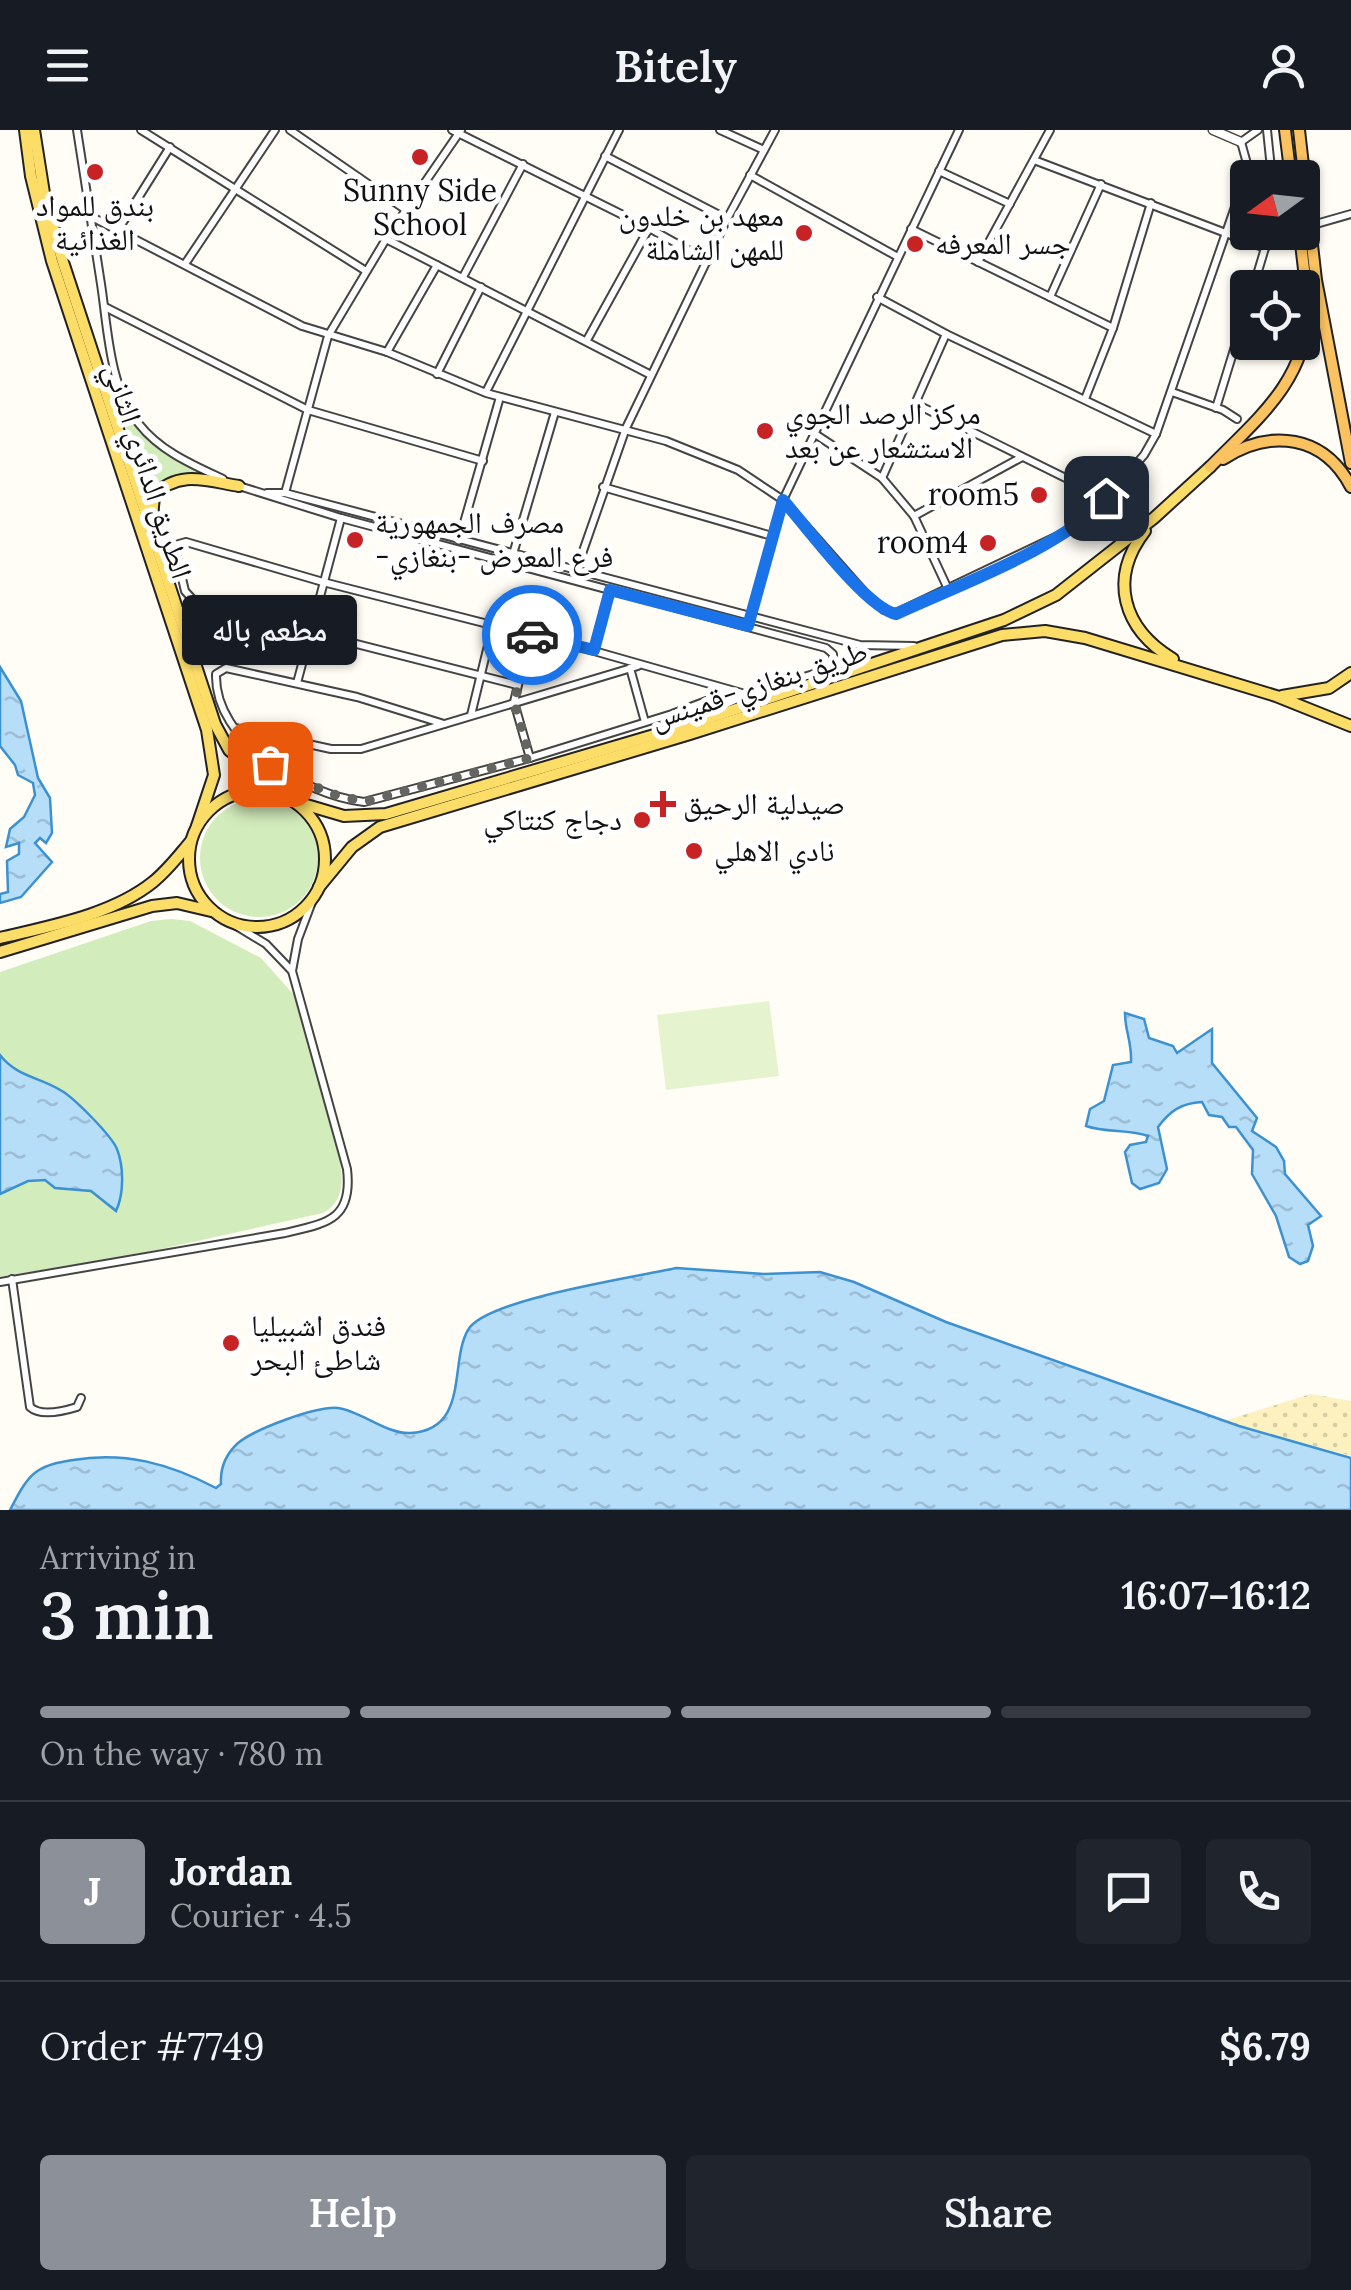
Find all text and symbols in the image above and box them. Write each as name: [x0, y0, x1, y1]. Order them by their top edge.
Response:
text: Bitely: [614, 37, 737, 94]
icon: menu: [40, 38, 95, 93]
icon: person: [1256, 38, 1311, 93]
marker: Sunny Side School: [409, 146, 431, 168]
north arrow: [1230, 160, 1320, 250]
map controls: [1230, 160, 1320, 360]
marker: بندق للمواد الغذائية: [84, 161, 106, 183]
place label: Sunny Side School: [343, 171, 497, 243]
place label: بندق للمواد الغذائية: [36, 186, 154, 258]
place label: معهد بن خلدون للمهن الشاملة: [618, 196, 784, 268]
marker: معهد بن خلدون للمهن الشاملة: [793, 222, 815, 244]
place label: جسر المعرفه: [935, 224, 1071, 262]
marker: جسر المعرفه: [904, 233, 926, 255]
button: locate: [1230, 270, 1320, 360]
street label: الطريق الدائري الثاني: [91, 358, 202, 585]
place label: مركز الرصد الجوي الاستشعار عن بعد: [785, 394, 981, 466]
marker: مركز الرصد الجوي الاستشعار عن بعد: [754, 420, 776, 442]
pin: [1064, 456, 1149, 541]
icon: home: [1079, 471, 1134, 526]
place label: room5: [928, 475, 1019, 513]
marker: room5: [1028, 484, 1050, 506]
place label: مصرف الجمهورية -فرع المعرض -بنغازي: [375, 503, 613, 581]
place label: room4: [877, 523, 968, 561]
marker: مصرف الجمهورية -فرع المعرض -بنغازي: [344, 529, 366, 551]
marker: room4: [977, 532, 999, 554]
courier: [482, 585, 582, 685]
callout: مطعم باله: [182, 594, 358, 664]
icon: car: [505, 608, 560, 663]
text: مطعم باله: [212, 609, 327, 650]
street label: طريق بنغازي-قمينس: [645, 631, 874, 742]
pin: [228, 722, 313, 807]
icon: bag: [243, 737, 298, 792]
place label: صيدلية الرحيق: [683, 784, 845, 822]
marker: صيدلية الرحيق: [652, 793, 674, 815]
place label: دجاج كنتاكي: [483, 800, 622, 844]
marker: دجاج كنتاكي: [631, 809, 653, 831]
place label: نادي الاهلي: [714, 831, 835, 875]
marker: نادي الاهلي: [683, 840, 705, 862]
place label: فندق اشبيليا شاطئ البحر: [250, 1306, 386, 1378]
marker: فندق اشبيليا شاطئ البحر: [220, 1332, 242, 1354]
text: Arriving in: [40, 1537, 196, 1578]
text: 16:07–16:12: [1121, 1571, 1311, 1619]
text: 3 min: [40, 1574, 214, 1657]
text: On the way · 780 m: [40, 1733, 323, 1774]
button: chat: [1076, 1839, 1181, 1944]
button: phone: [1206, 1839, 1311, 1944]
text: Jordan: [170, 1847, 292, 1895]
text: J: [84, 1867, 101, 1915]
text: Courier · 4.5: [170, 1895, 352, 1936]
text: Order #7749: [40, 2022, 265, 2070]
text: $6.79: [1219, 2022, 1311, 2070]
button: Help: [40, 2155, 666, 2270]
button: Share: [686, 2155, 1311, 2270]

